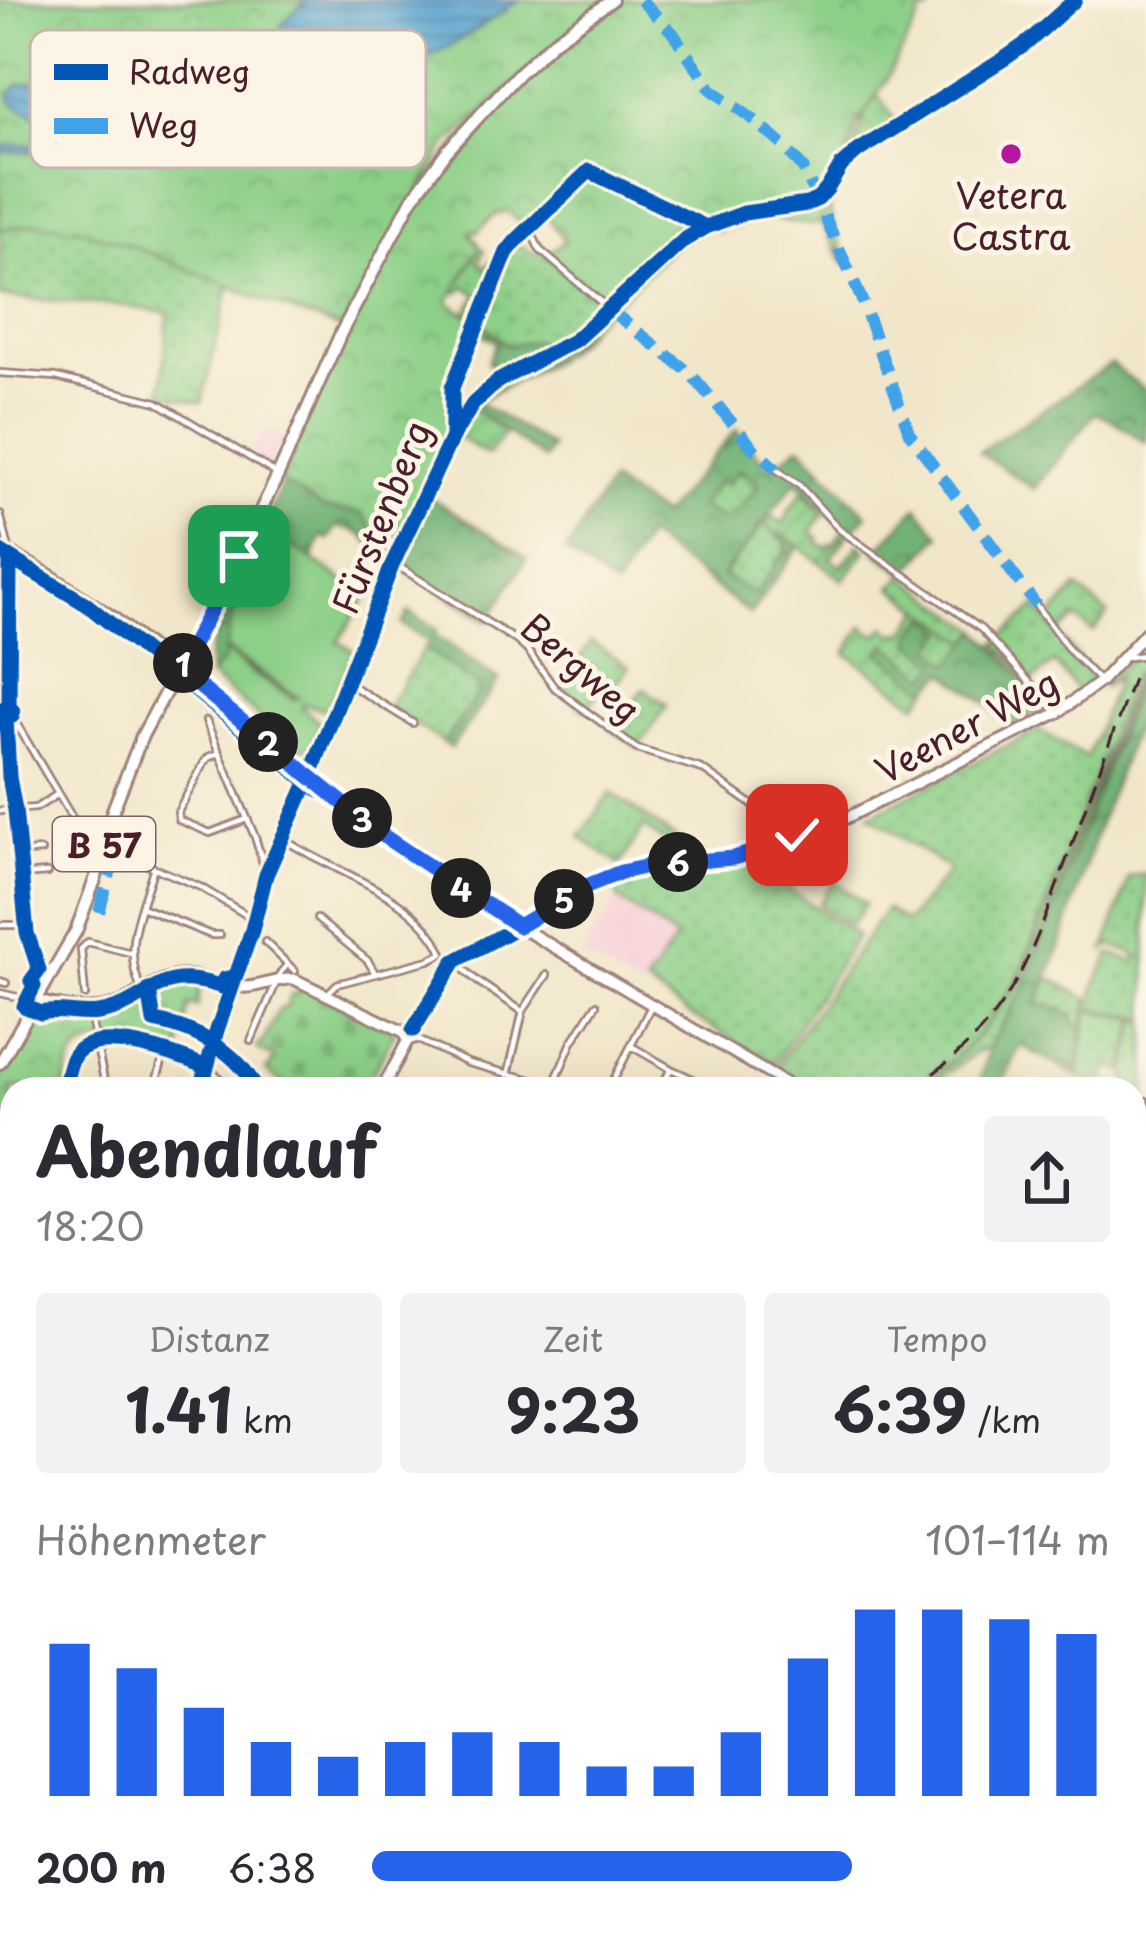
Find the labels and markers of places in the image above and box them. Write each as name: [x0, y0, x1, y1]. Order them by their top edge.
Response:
marker: Vetera Castra: [998, 141, 1024, 167]
place label: Vetera Castra: [951, 167, 1071, 262]
pin: [188, 505, 290, 607]
pin: 1: [153, 633, 213, 693]
pin: 2: [238, 712, 298, 772]
pin: [746, 784, 848, 886]
pin: 3: [332, 788, 392, 848]
pin: 6: [648, 832, 708, 892]
pin: 4: [431, 858, 491, 918]
pin: 5: [534, 869, 594, 929]

